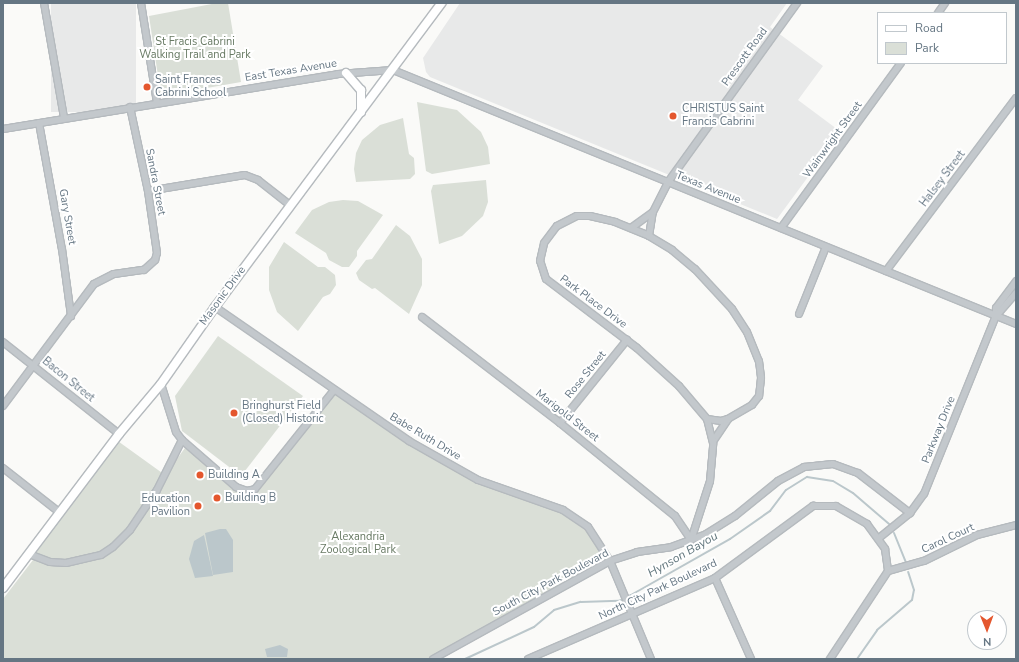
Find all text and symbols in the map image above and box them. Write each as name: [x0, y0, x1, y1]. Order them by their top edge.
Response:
legend: [877, 12, 1007, 64]
text: Road: [915, 20, 943, 36]
street label: Prescott Road: [719, 25, 771, 89]
park label: St Fracis Cabrini Walking Trail and Park: [139, 36, 251, 62]
text: Park: [915, 40, 939, 56]
street label: East Texas Avenue: [244, 57, 338, 85]
place label: Saint Frances Cabrini School: [155, 74, 226, 100]
marker: Saint Frances Cabrini School: [142, 82, 152, 92]
street label: Wainwright Street: [801, 99, 865, 181]
place label: CHRISTUS Saint Francis Cabrini: [682, 103, 764, 129]
marker: CHRISTUS Saint Francis Cabrini: [667, 110, 679, 122]
street label: Sandra Street: [142, 147, 168, 217]
street label: Halsey Street: [918, 148, 968, 210]
street label: Texas Avenue: [674, 169, 742, 207]
street label: Gary Street: [56, 188, 78, 246]
street label: Masonic Drive: [197, 264, 249, 328]
street label: Park Place Drive: [557, 272, 629, 332]
street label: Rose Street: [563, 349, 609, 401]
street label: Bacon Street: [39, 355, 97, 405]
street label: Marigold Street: [533, 387, 601, 445]
street label: Parkway Drive: [920, 394, 958, 466]
place label: Bringhurst Field (Closed) Historic: [242, 400, 324, 426]
marker: Bringhurst Field (Closed) Historic: [229, 408, 239, 418]
street label: Babe Ruth Drive: [387, 411, 463, 463]
place label: Building A: [208, 468, 260, 482]
marker: Building A: [195, 470, 205, 480]
place label: Building B: [225, 491, 276, 505]
place label: Education Pavilion: [141, 493, 190, 519]
marker: Building B: [212, 493, 222, 503]
marker: Education Pavilion: [193, 501, 203, 511]
street label: Carol Court: [920, 521, 976, 557]
water label: Hynson Bayou: [645, 529, 721, 581]
park label: Alexandria Zoological Park: [320, 531, 396, 557]
street label: South City Park Boulevard: [491, 547, 611, 619]
street label: North City Park Boulevard: [597, 557, 719, 623]
north arrow: [967, 610, 1007, 650]
text: N: [983, 634, 991, 649]

